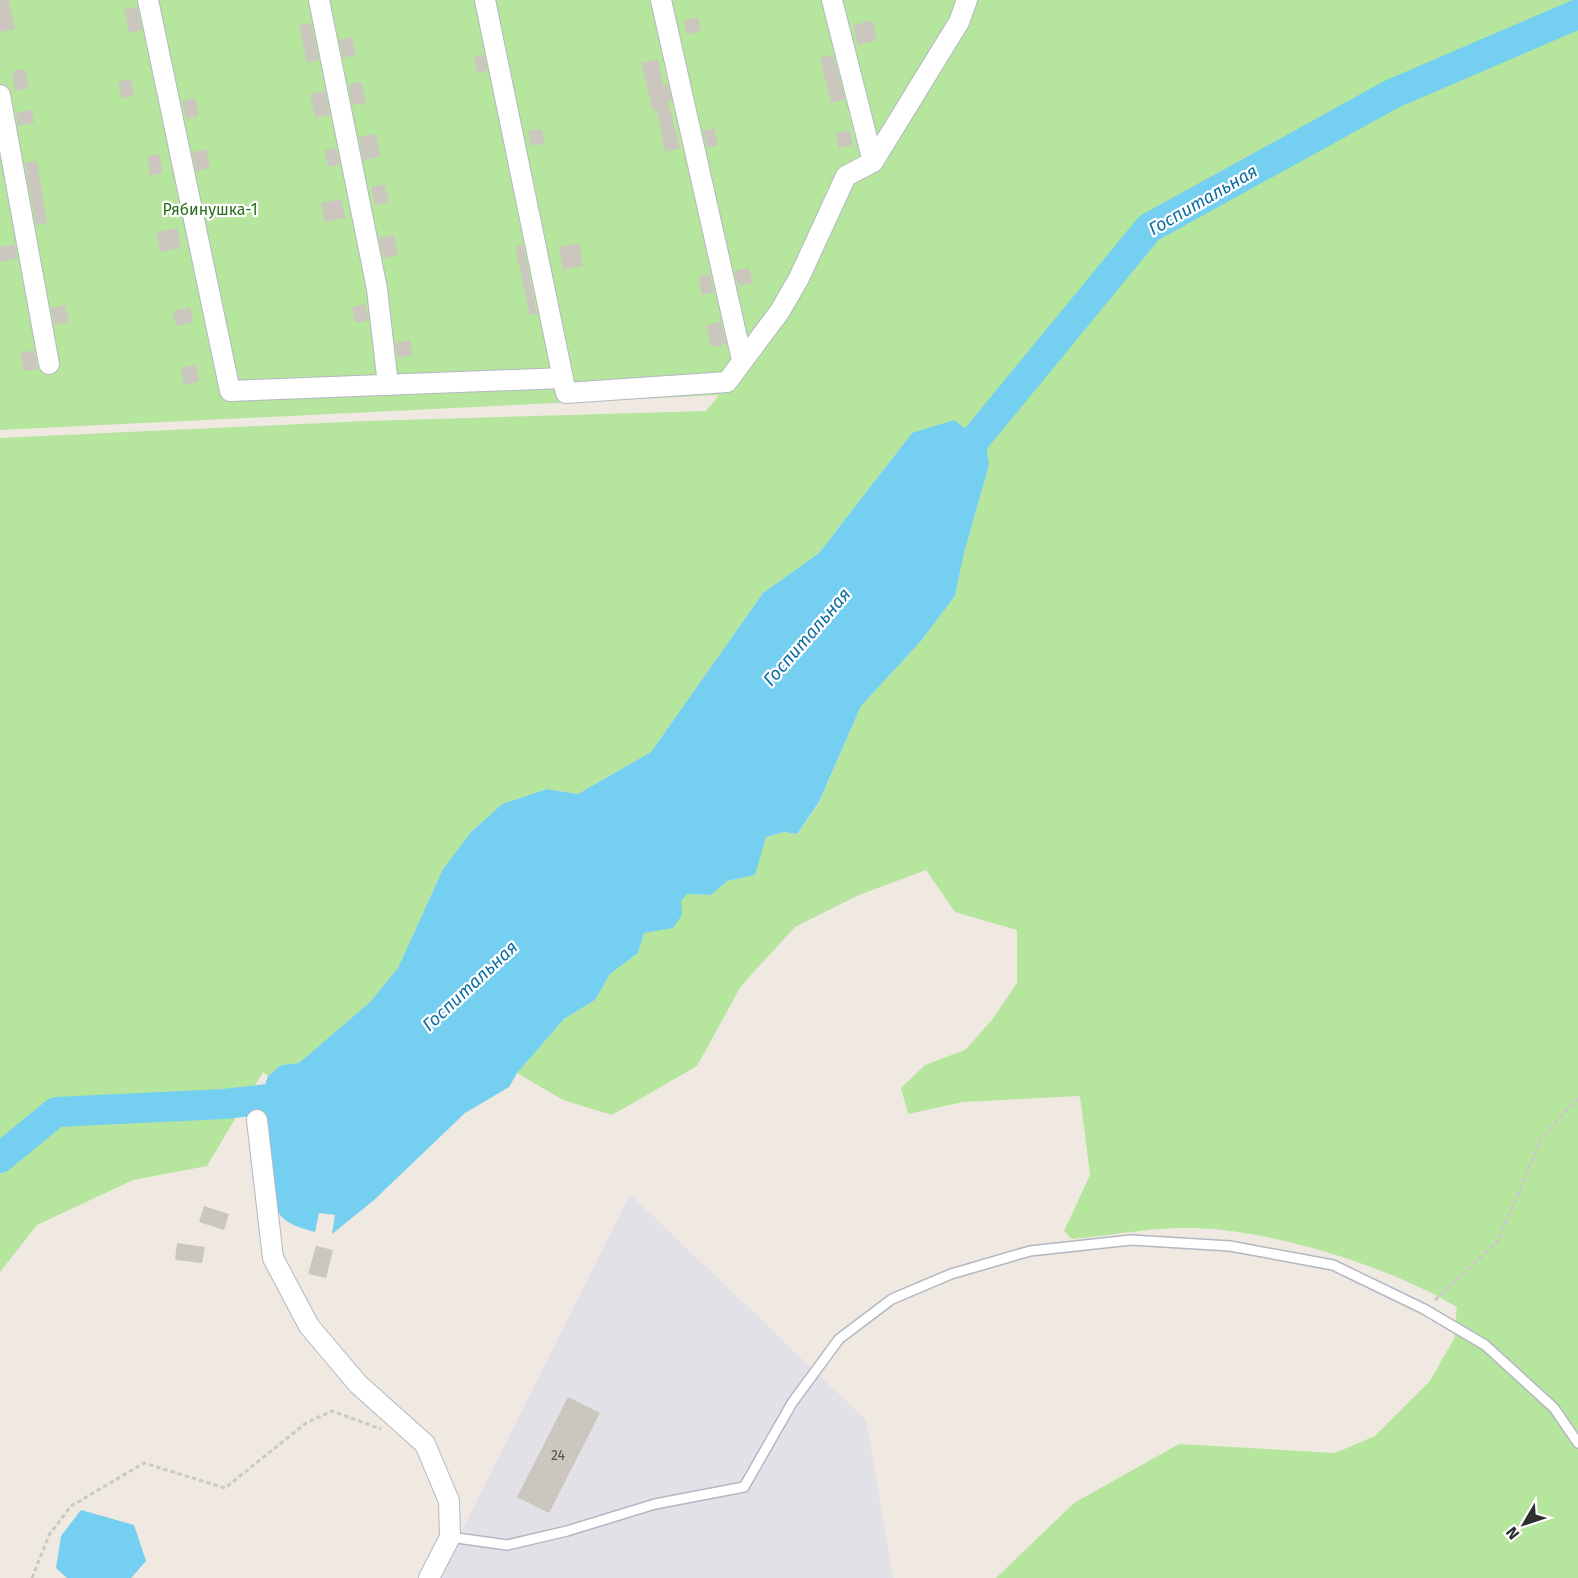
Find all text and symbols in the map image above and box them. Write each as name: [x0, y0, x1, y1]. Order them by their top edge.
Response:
water label: Госпитальная: [1144, 160, 1262, 240]
park label: Рябинушка-1: [162, 200, 258, 219]
water label: Госпитальная: [758, 584, 856, 690]
water label: Госпитальная: [418, 936, 522, 1036]
house number: 24: [551, 1447, 566, 1464]
north arrow: [1494, 1494, 1554, 1554]
text: N: [1502, 1523, 1523, 1543]

